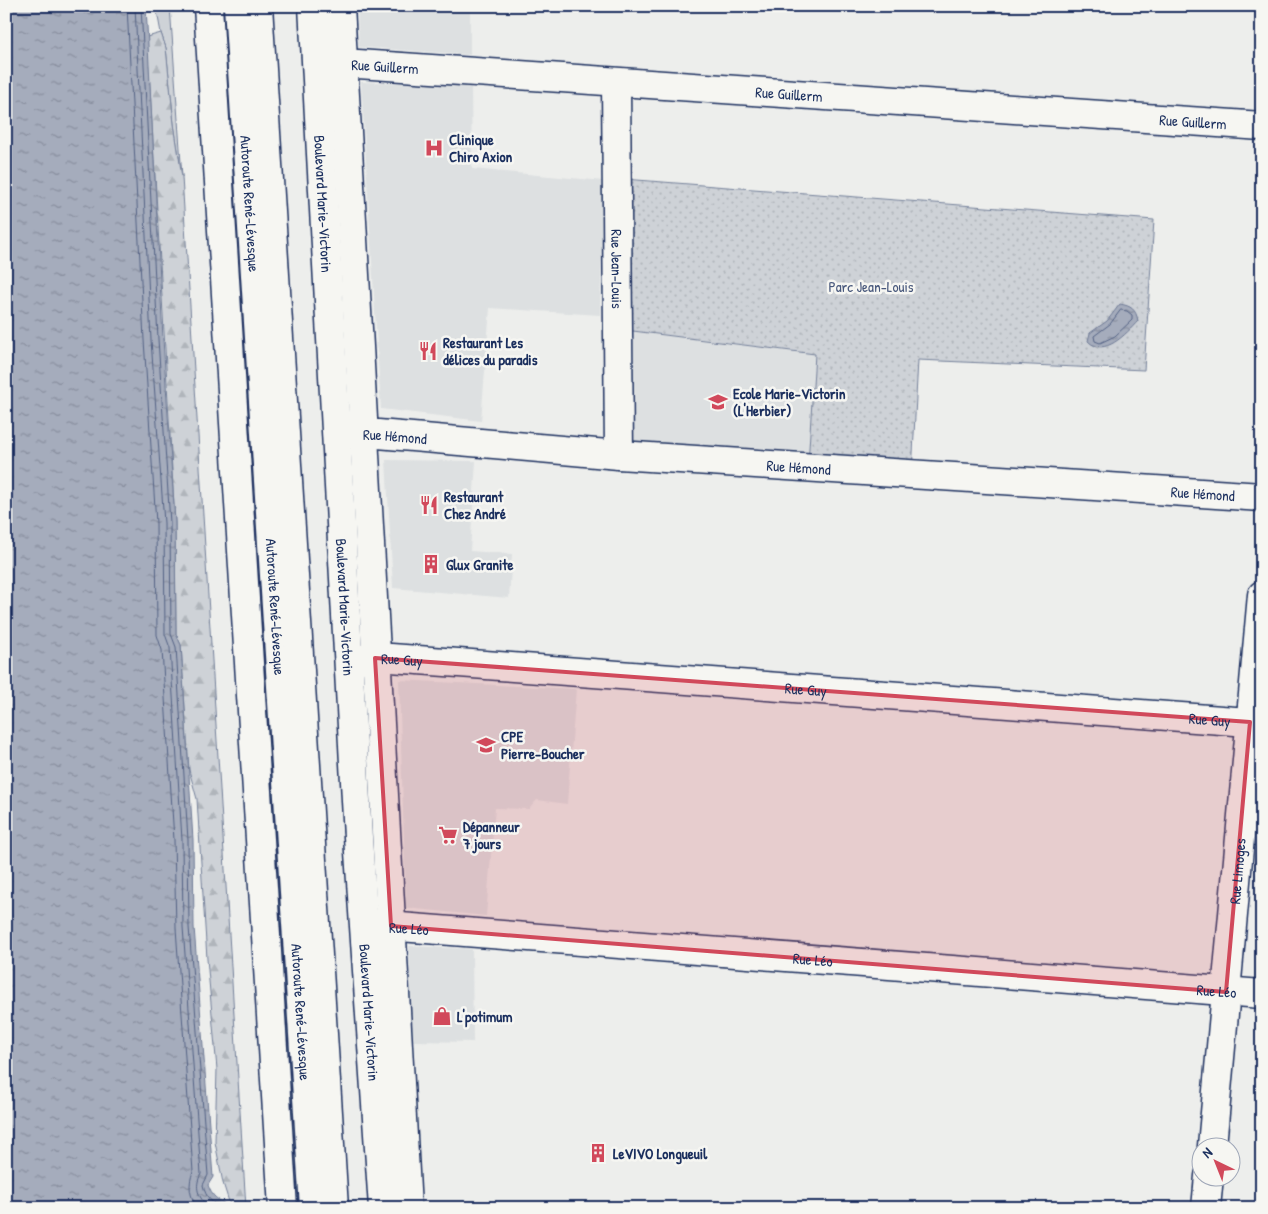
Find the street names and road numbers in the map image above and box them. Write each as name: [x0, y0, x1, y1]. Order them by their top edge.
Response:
street label: Rue Guillerm: [351, 53, 419, 79]
street label: Rue Guillerm: [755, 81, 823, 106]
street label: Rue Guillerm: [1159, 108, 1227, 134]
street label: Autoroute René-Lévesque: [236, 135, 265, 273]
street label: Boulevard Marie-Victorin: [310, 135, 338, 273]
street label: Rue Jean-Louis: [607, 229, 628, 309]
street label: Rue Hémond: [363, 423, 428, 449]
street label: Rue Hémond: [766, 454, 832, 479]
street label: Rue Hémond: [1170, 481, 1236, 506]
street label: Autoroute René-Lévesque: [261, 538, 291, 676]
street label: Boulevard Marie-Victorin: [331, 538, 360, 677]
street label: Rue Guy: [381, 647, 424, 671]
street label: Rue Guy: [784, 677, 827, 701]
street label: Rue Guy: [1188, 707, 1231, 731]
street label: Rue Limoges: [1224, 837, 1250, 905]
street label: Rue Léo: [389, 917, 430, 940]
street label: Autoroute René-Lévesque: [287, 943, 316, 1081]
street label: Boulevard Marie-Victorin: [355, 943, 385, 1082]
street label: Rue Léo: [792, 947, 833, 971]
street label: Rue Léo: [1196, 978, 1237, 1002]

